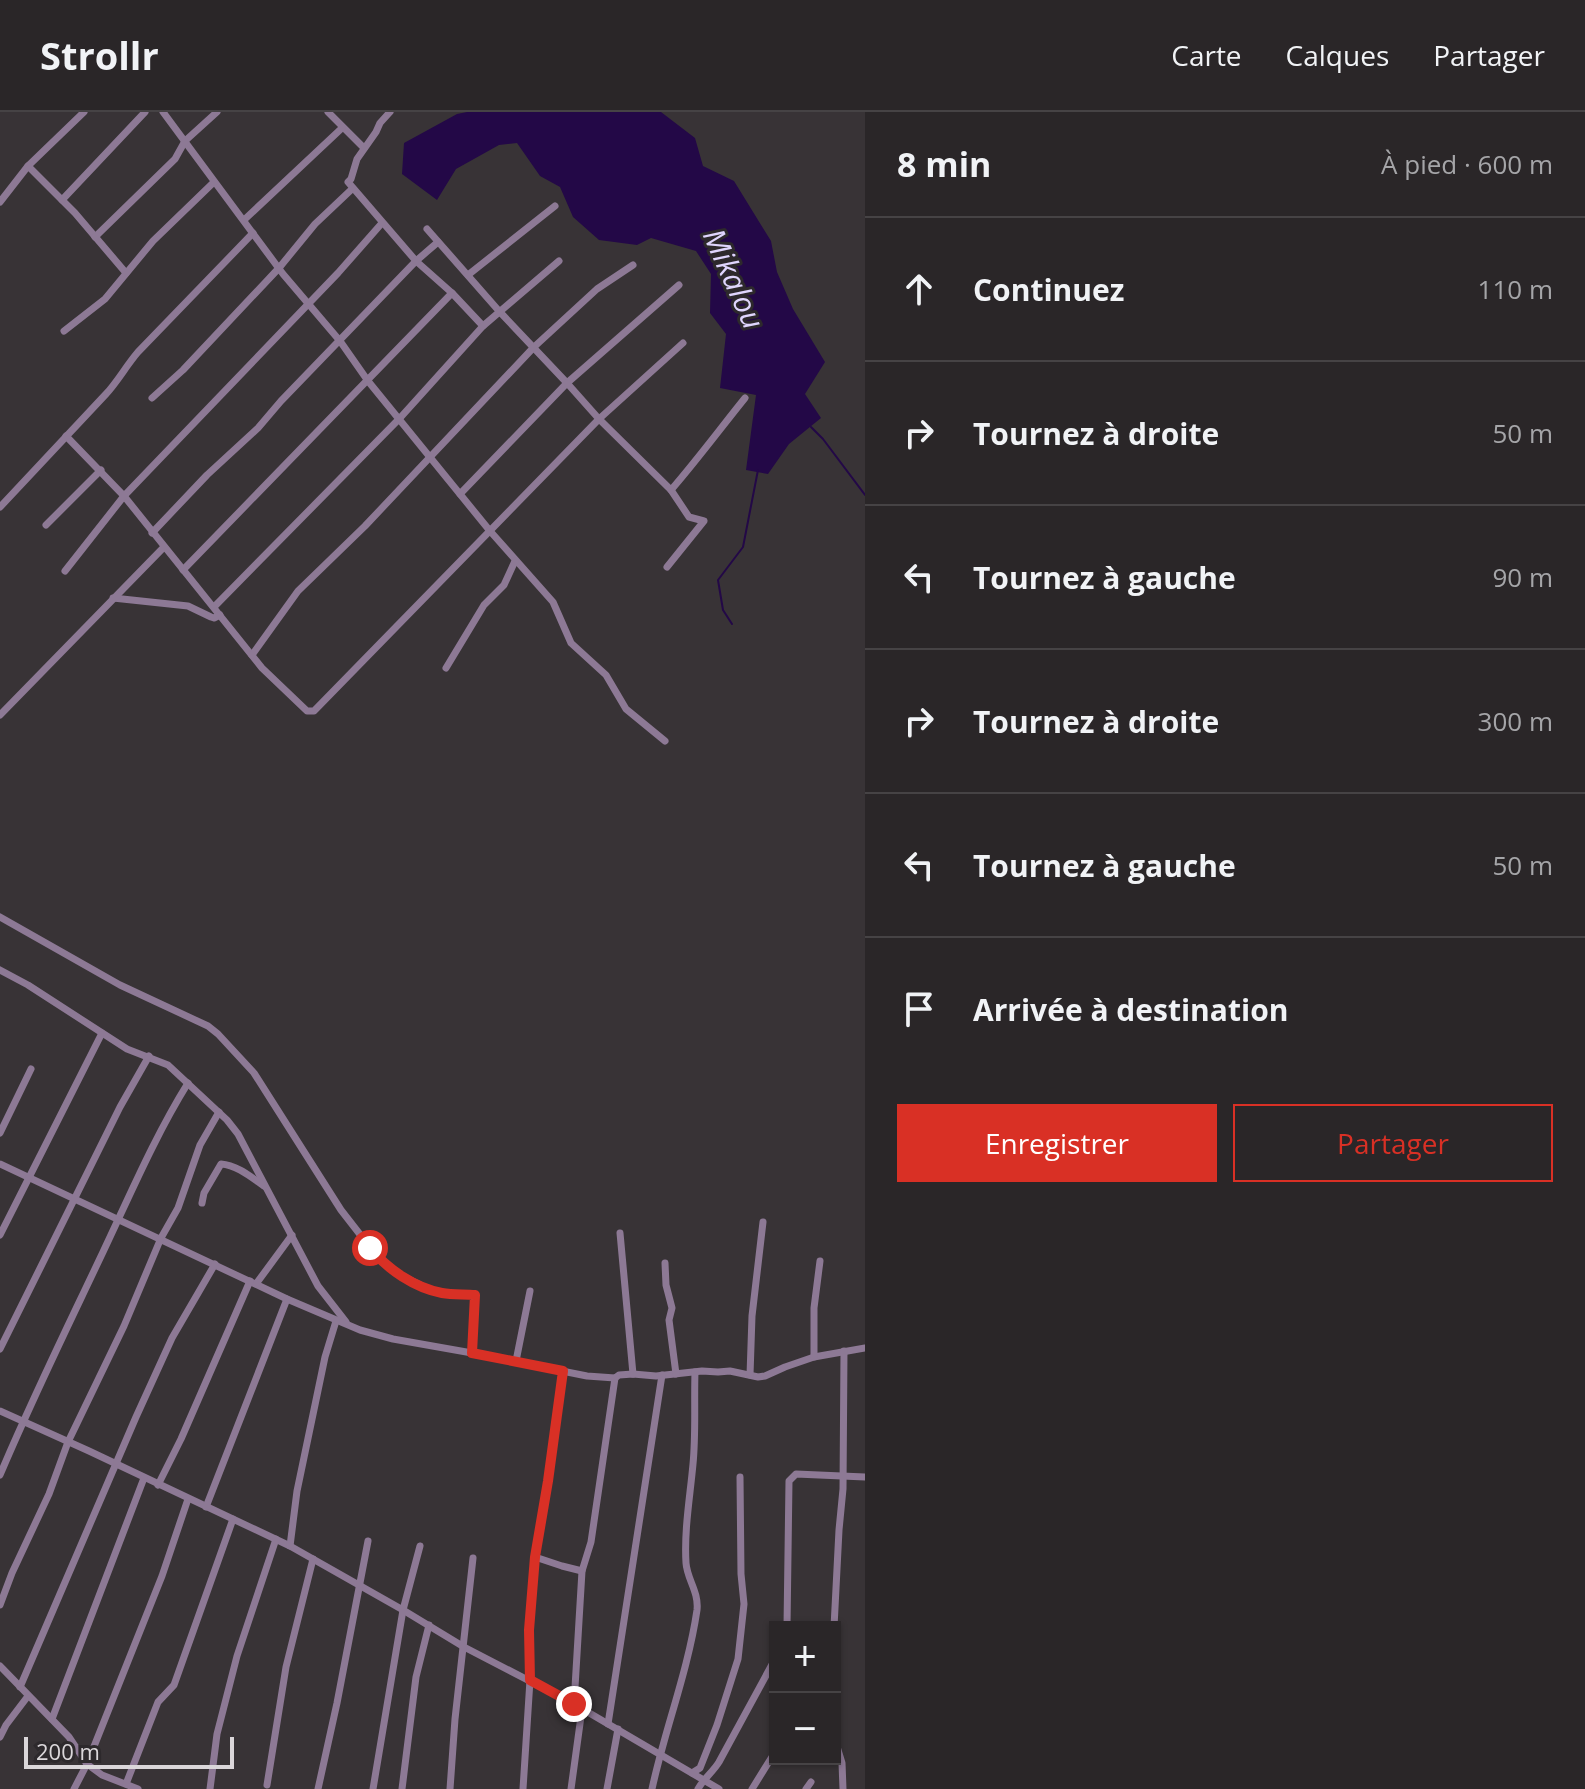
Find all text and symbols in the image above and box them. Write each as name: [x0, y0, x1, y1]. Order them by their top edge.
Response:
text: Strollr: [40, 29, 159, 81]
text: Carte: [1171, 36, 1242, 74]
text: Calques: [1286, 36, 1389, 74]
text: Partager: [1433, 36, 1545, 74]
text: 8 min: [897, 141, 991, 187]
text: À pied · 600 m: [1381, 146, 1553, 182]
water label: Mikalou: [694, 222, 775, 335]
icon: ahead: [897, 267, 941, 311]
text: Continuez: [973, 269, 1124, 310]
text: 110 m: [1478, 271, 1553, 307]
icon: right: [897, 411, 941, 455]
text: Tournez à droite: [973, 413, 1219, 454]
text: 50 m: [1492, 415, 1553, 451]
icon: left: [897, 555, 941, 599]
text: Tournez à gauche: [973, 557, 1236, 598]
text: 90 m: [1492, 559, 1553, 595]
icon: right: [897, 699, 941, 743]
text: Tournez à droite: [973, 701, 1219, 742]
text: 300 m: [1478, 703, 1553, 739]
icon: left: [897, 843, 941, 887]
text: Tournez à gauche: [973, 845, 1236, 886]
text: 50 m: [1492, 847, 1553, 883]
icon: arrive: [897, 987, 941, 1031]
text: Arrivée à destination: [973, 989, 1288, 1030]
button: Enregistrer: [897, 1104, 1217, 1182]
button: Partager: [1233, 1104, 1553, 1182]
route start: [352, 1230, 388, 1266]
map controls: [769, 1621, 841, 1765]
button: +: [769, 1621, 841, 1693]
route end: [556, 1686, 592, 1722]
button: −: [769, 1693, 841, 1765]
scale bar: [24, 1733, 234, 1769]
text: 200 m: [36, 1736, 100, 1766]

